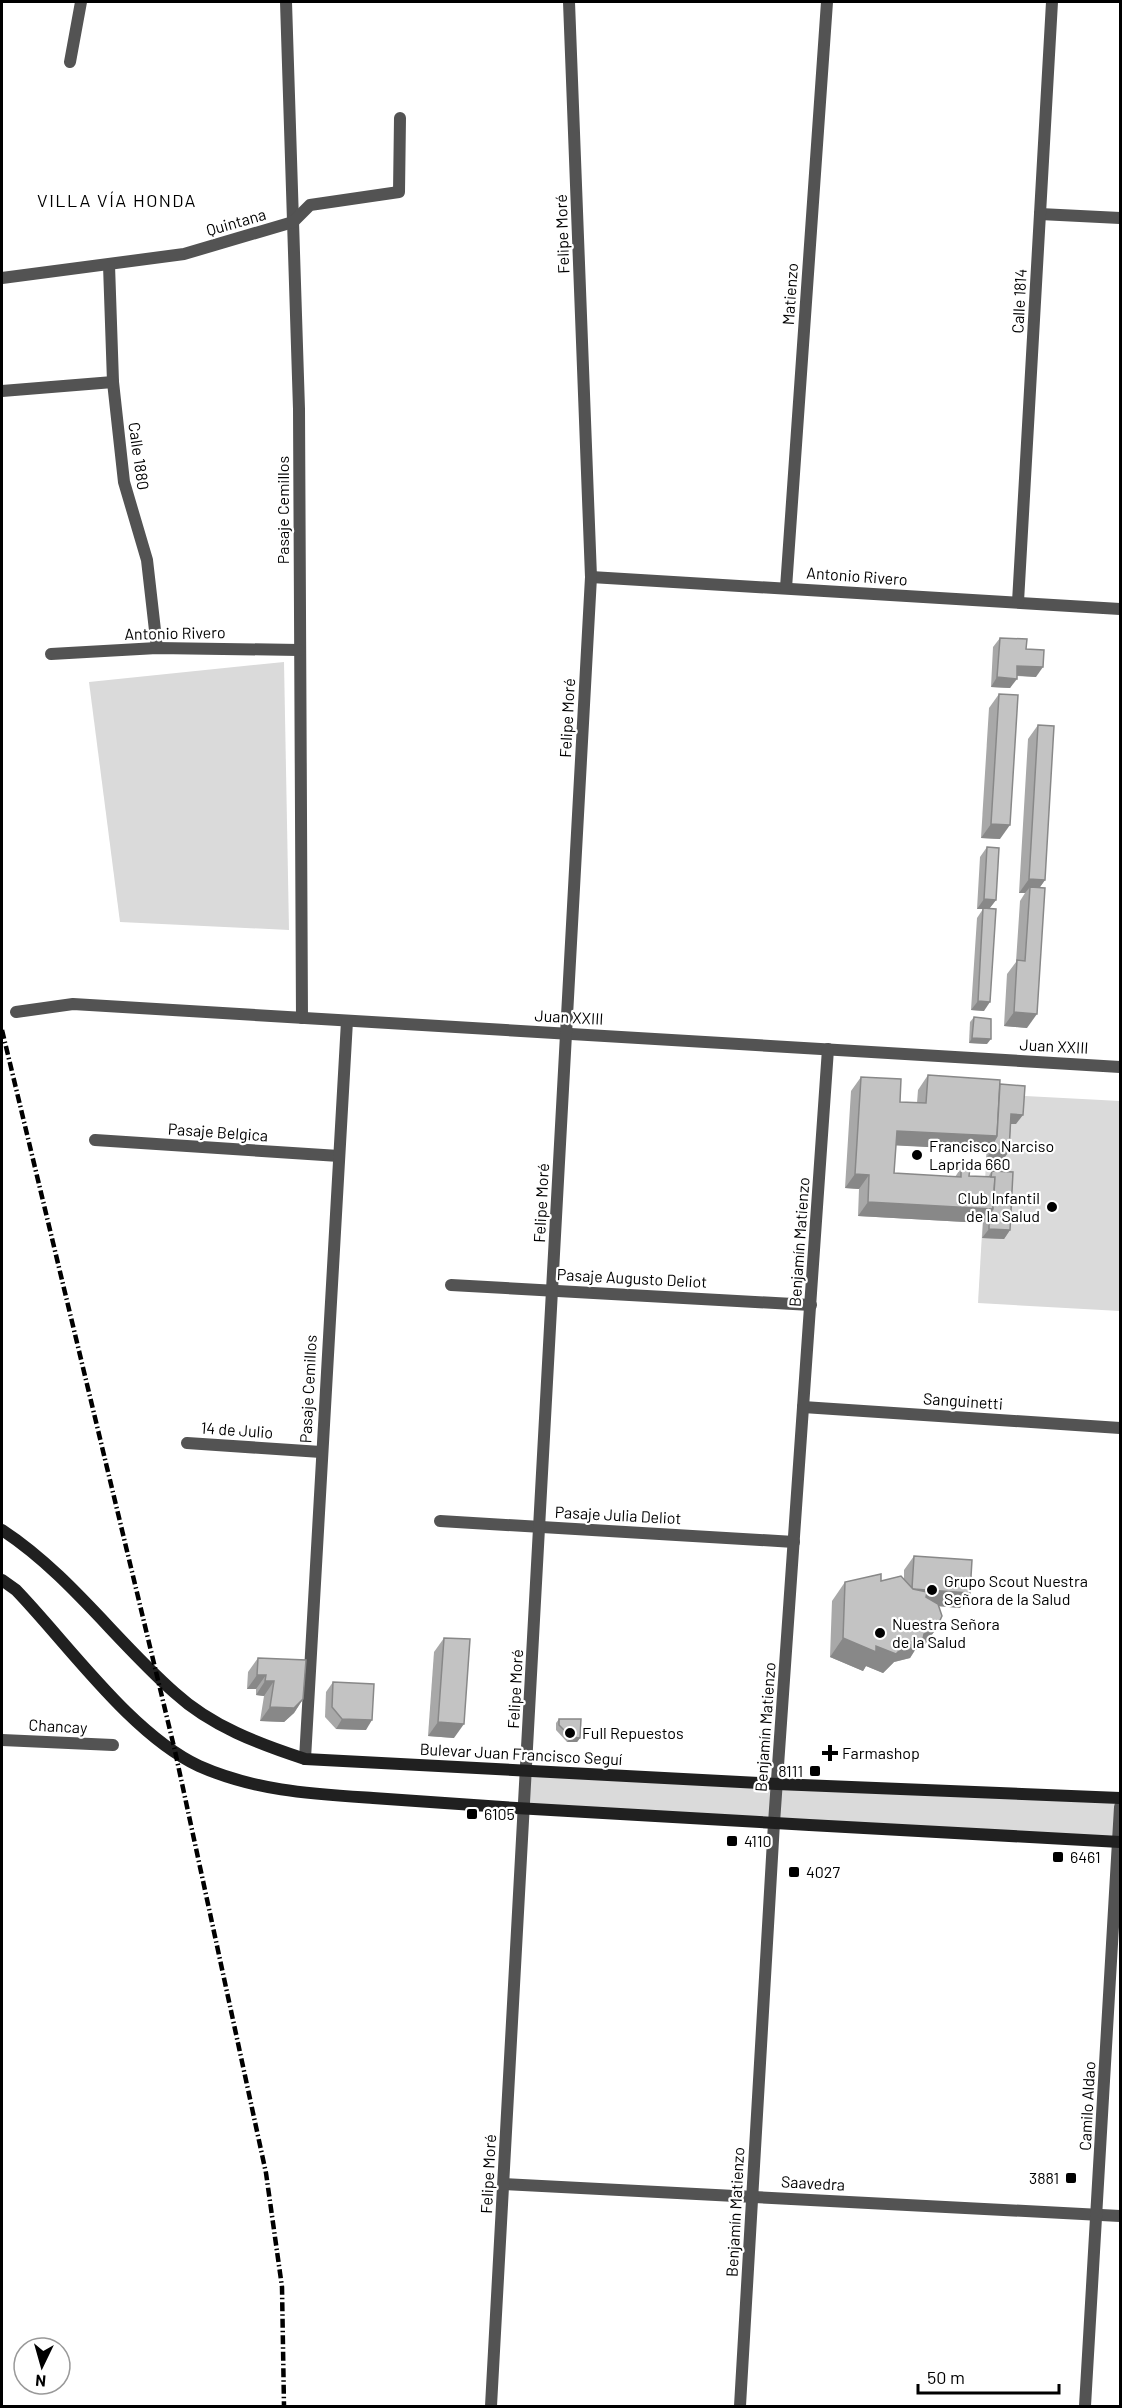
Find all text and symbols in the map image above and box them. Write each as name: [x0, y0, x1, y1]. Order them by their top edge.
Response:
district label: VILLA VÍA HONDA: [37, 189, 197, 211]
street label: Felipe Moré: [551, 194, 572, 274]
street label: Quintana: [204, 204, 268, 239]
street label: Matienzo: [778, 262, 801, 326]
street label: Calle 1814: [1007, 268, 1030, 334]
street label: Calle 1880: [125, 421, 154, 491]
street label: Pasaje Cemillos: [273, 456, 292, 564]
street label: Antonio Rivero: [806, 562, 908, 589]
street label: Antonio Rivero: [124, 622, 226, 643]
street label: Felipe Moré: [555, 678, 578, 758]
street label: Juan XXIII: [534, 1005, 604, 1028]
street label: Juan XXIII: [1019, 1034, 1089, 1057]
street label: Pasaje Belgica: [167, 1119, 269, 1144]
place label: Francisco Narciso Laprida 660: [929, 1136, 1054, 1173]
marker: Francisco Narciso Laprida 660: [910, 1148, 924, 1162]
street label: Felipe Moré: [529, 1163, 552, 1243]
street label: Benjamín Matienzo: [784, 1176, 813, 1308]
place label: Club Infantil de la Salud: [958, 1188, 1040, 1225]
marker: Club Infantil de la Salud: [1045, 1200, 1059, 1214]
street label: Pasaje Augusto Deliot: [556, 1264, 708, 1291]
street label: Pasaje Cemillos: [295, 1334, 320, 1444]
street label: Sanguinetti: [922, 1388, 1004, 1413]
street label: 14 de Julio: [200, 1418, 274, 1442]
street label: Pasaje Julia Deliot: [554, 1502, 682, 1527]
place label: Grupo Scout Nuestra Señora de la Salud: [944, 1571, 1088, 1608]
marker: Grupo Scout Nuestra Señora de la Salud: [925, 1583, 939, 1597]
place label: Nuestra Señora de la Salud: [892, 1614, 1000, 1651]
marker: Nuestra Señora de la Salud: [873, 1626, 887, 1640]
street label: Felipe Moré: [503, 1649, 526, 1729]
street label: Benjamín Matienzo: [750, 1661, 779, 1793]
street label: Chancay: [28, 1714, 89, 1737]
place label: Full Repuestos: [582, 1723, 684, 1742]
marker: Full Repuestos: [563, 1726, 577, 1740]
street label: Bulevar Juan Francisco Seguí: [419, 1739, 623, 1768]
place label: Farmashop: [842, 1743, 920, 1762]
marker: Farmashop: [823, 1746, 837, 1760]
place label: 8111: [778, 1761, 803, 1780]
marker: 8111: [808, 1764, 822, 1778]
place label: 6105: [484, 1804, 515, 1823]
marker: 6105: [465, 1807, 479, 1821]
place label: 4110: [744, 1831, 772, 1850]
marker: 4110: [725, 1834, 739, 1848]
place label: 6461: [1070, 1847, 1101, 1866]
marker: 6461: [1051, 1850, 1065, 1864]
place label: 4027: [806, 1862, 840, 1881]
marker: 4027: [787, 1865, 801, 1879]
street label: Camilo Aldao: [1075, 2061, 1098, 2151]
street label: Felipe Moré: [476, 2134, 499, 2214]
street label: Benjamín Matienzo: [722, 2146, 747, 2277]
place label: 3881: [1029, 2168, 1059, 2187]
street label: Saavedra: [781, 2171, 846, 2194]
marker: 3881: [1064, 2171, 1078, 2185]
north arrow: [12, 2336, 72, 2396]
scale bar: [918, 2357, 1059, 2395]
text: 50 m: [927, 2366, 965, 2388]
text: N: [35, 2372, 47, 2391]

